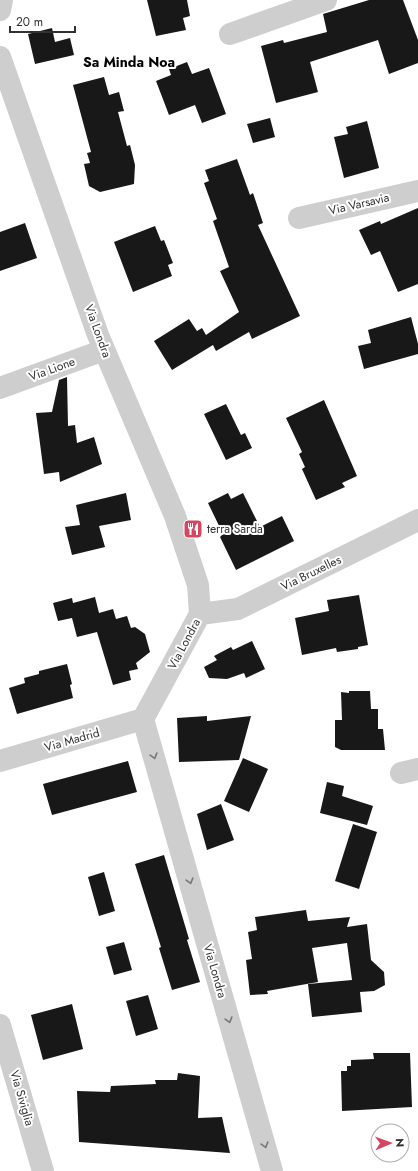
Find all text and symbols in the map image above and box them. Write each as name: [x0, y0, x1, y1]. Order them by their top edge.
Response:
scale bar: [10, 8, 75, 34]
text: 20 m: [16, 13, 43, 31]
district label: Sa Minda Noa: [83, 52, 175, 72]
street label: Via Varsavia: [327, 188, 391, 220]
street label: Via Londra: [80, 302, 116, 360]
street label: Via Lione: [26, 352, 78, 386]
restaurant icon: terra Sarda: [182, 518, 204, 540]
place label: terra Sarda: [207, 520, 263, 538]
street label: Via Bruxelles: [278, 551, 344, 595]
street label: Via Londra: [163, 615, 205, 673]
street label: Via Madrid: [42, 724, 102, 756]
one-way arrow: [149, 753, 158, 760]
one-way arrow: [185, 878, 194, 885]
street label: Via Londra: [199, 942, 231, 1000]
one-way arrow: [224, 1016, 233, 1023]
street label: Via Siviglia: [5, 1068, 39, 1128]
north arrow: [370, 1123, 410, 1163]
text: N: [392, 1138, 408, 1147]
one-way arrow: [260, 1141, 269, 1148]

